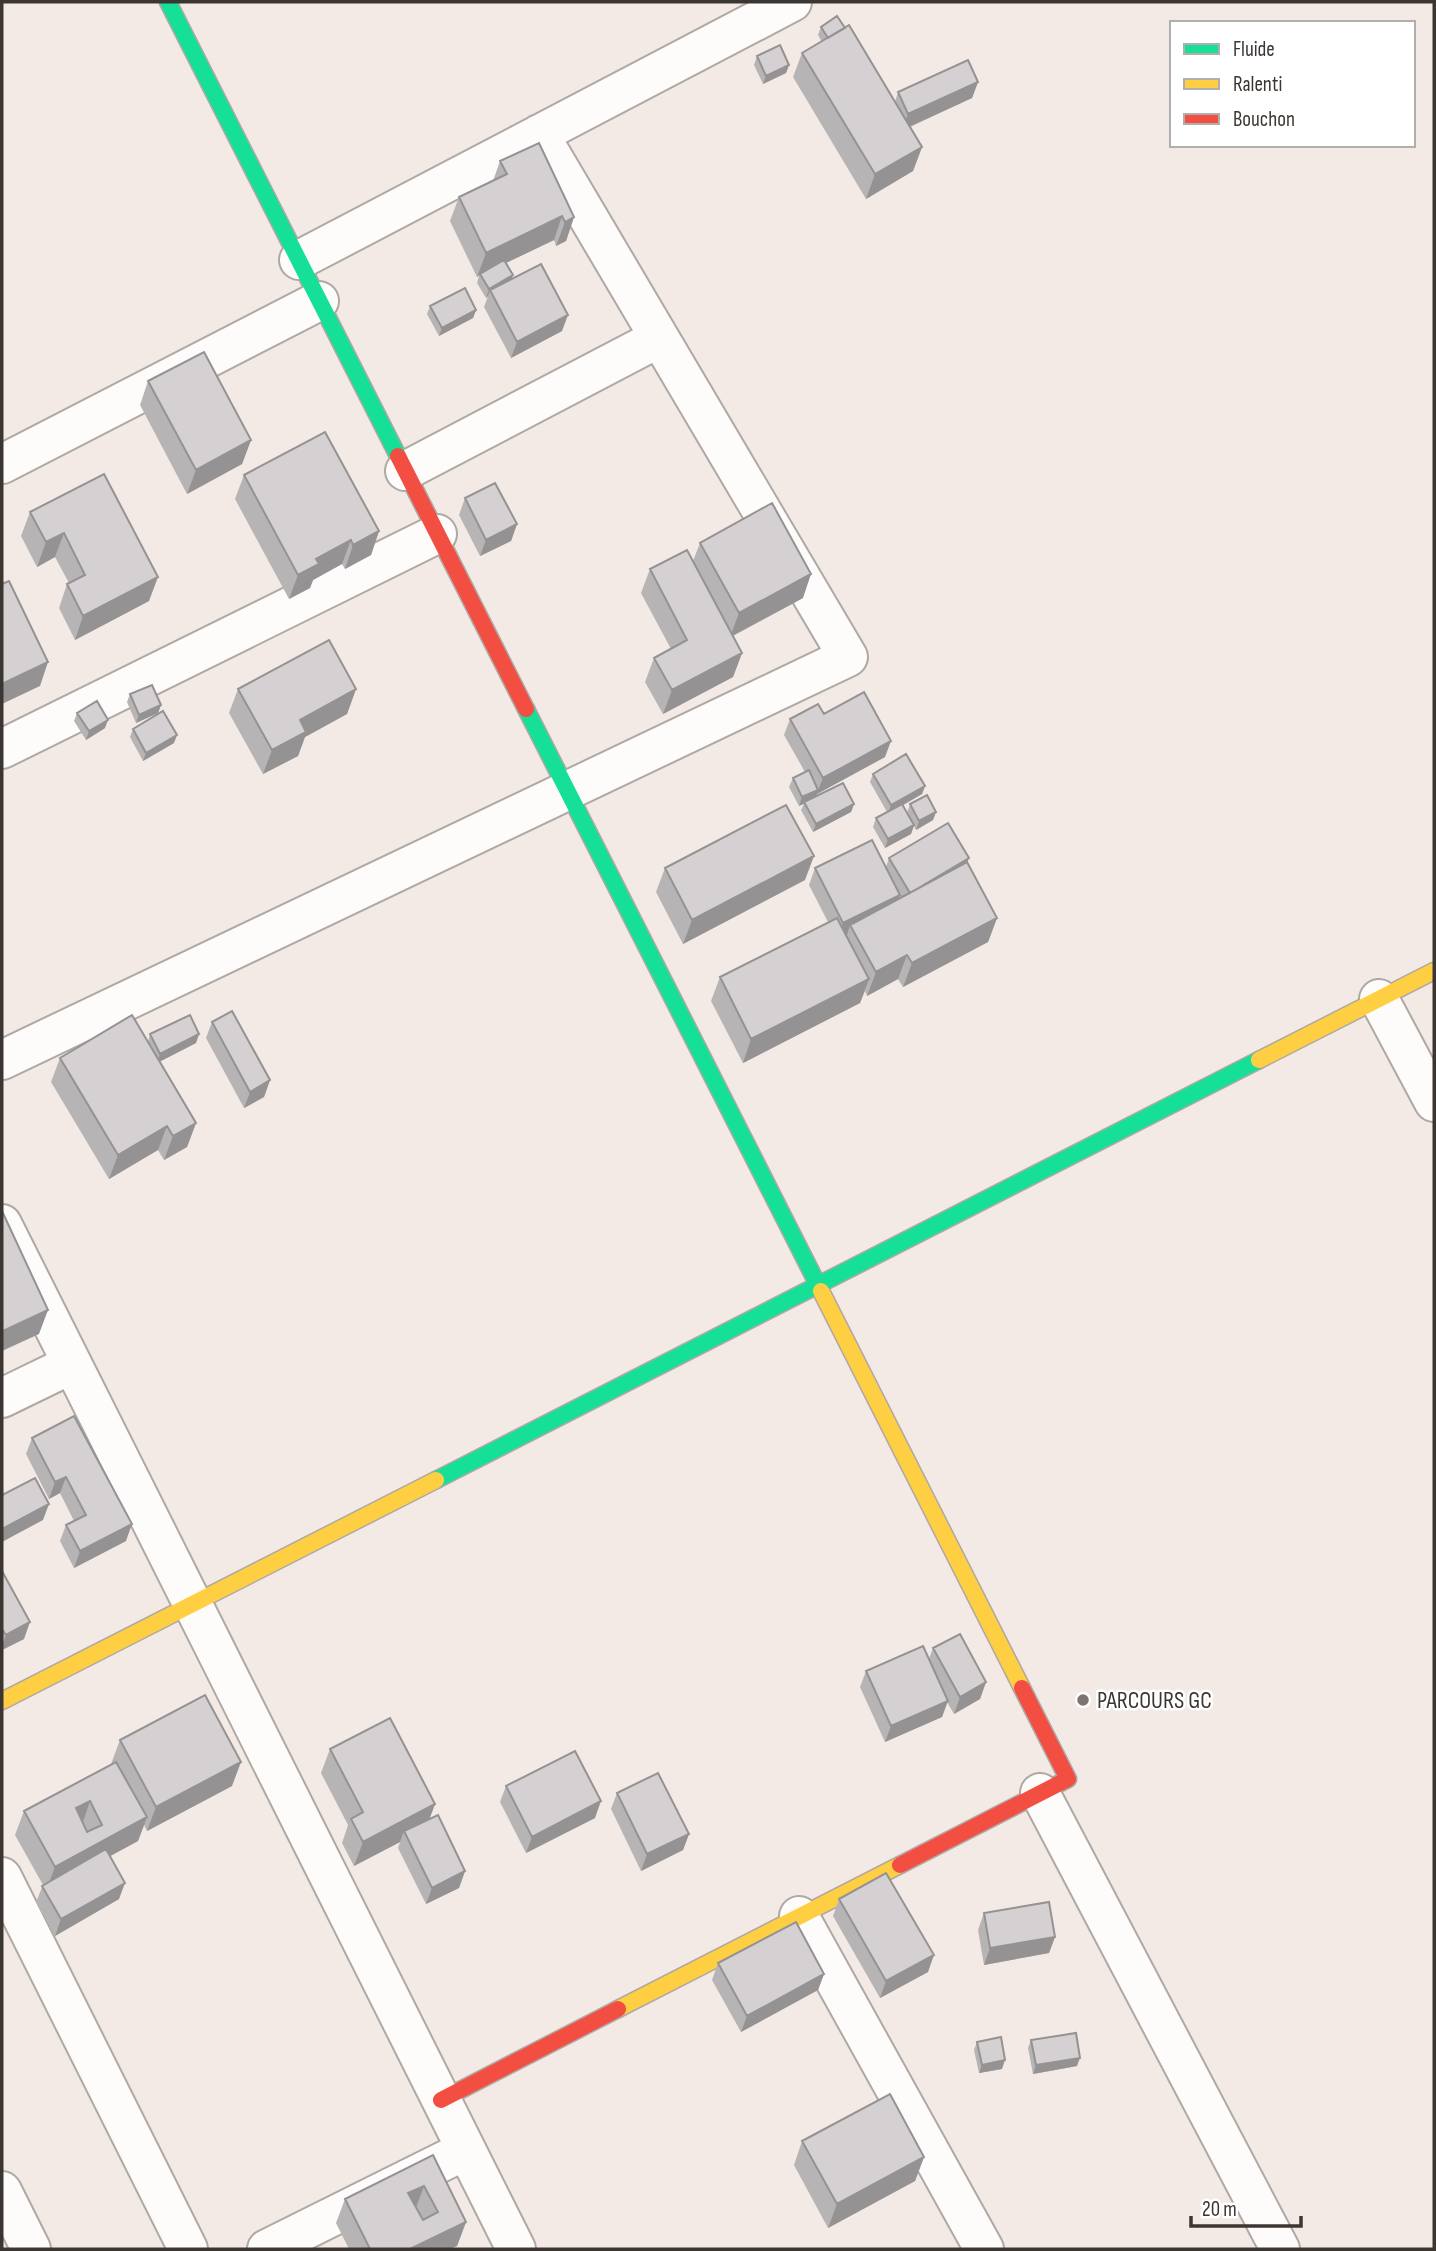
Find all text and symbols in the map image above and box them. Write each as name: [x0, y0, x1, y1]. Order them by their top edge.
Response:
legend: [1170, 21, 1415, 147]
text: Fluide: [1233, 37, 1275, 62]
text: Ralenti: [1233, 72, 1282, 97]
text: Bouchon: [1233, 107, 1295, 132]
place label: PARCOURS GC: [1097, 1686, 1212, 1715]
marker: PARCOURS GC: [1075, 1692, 1091, 1708]
scale bar: [1191, 2184, 1301, 2228]
text: 20 m: [1202, 2197, 1237, 2222]

